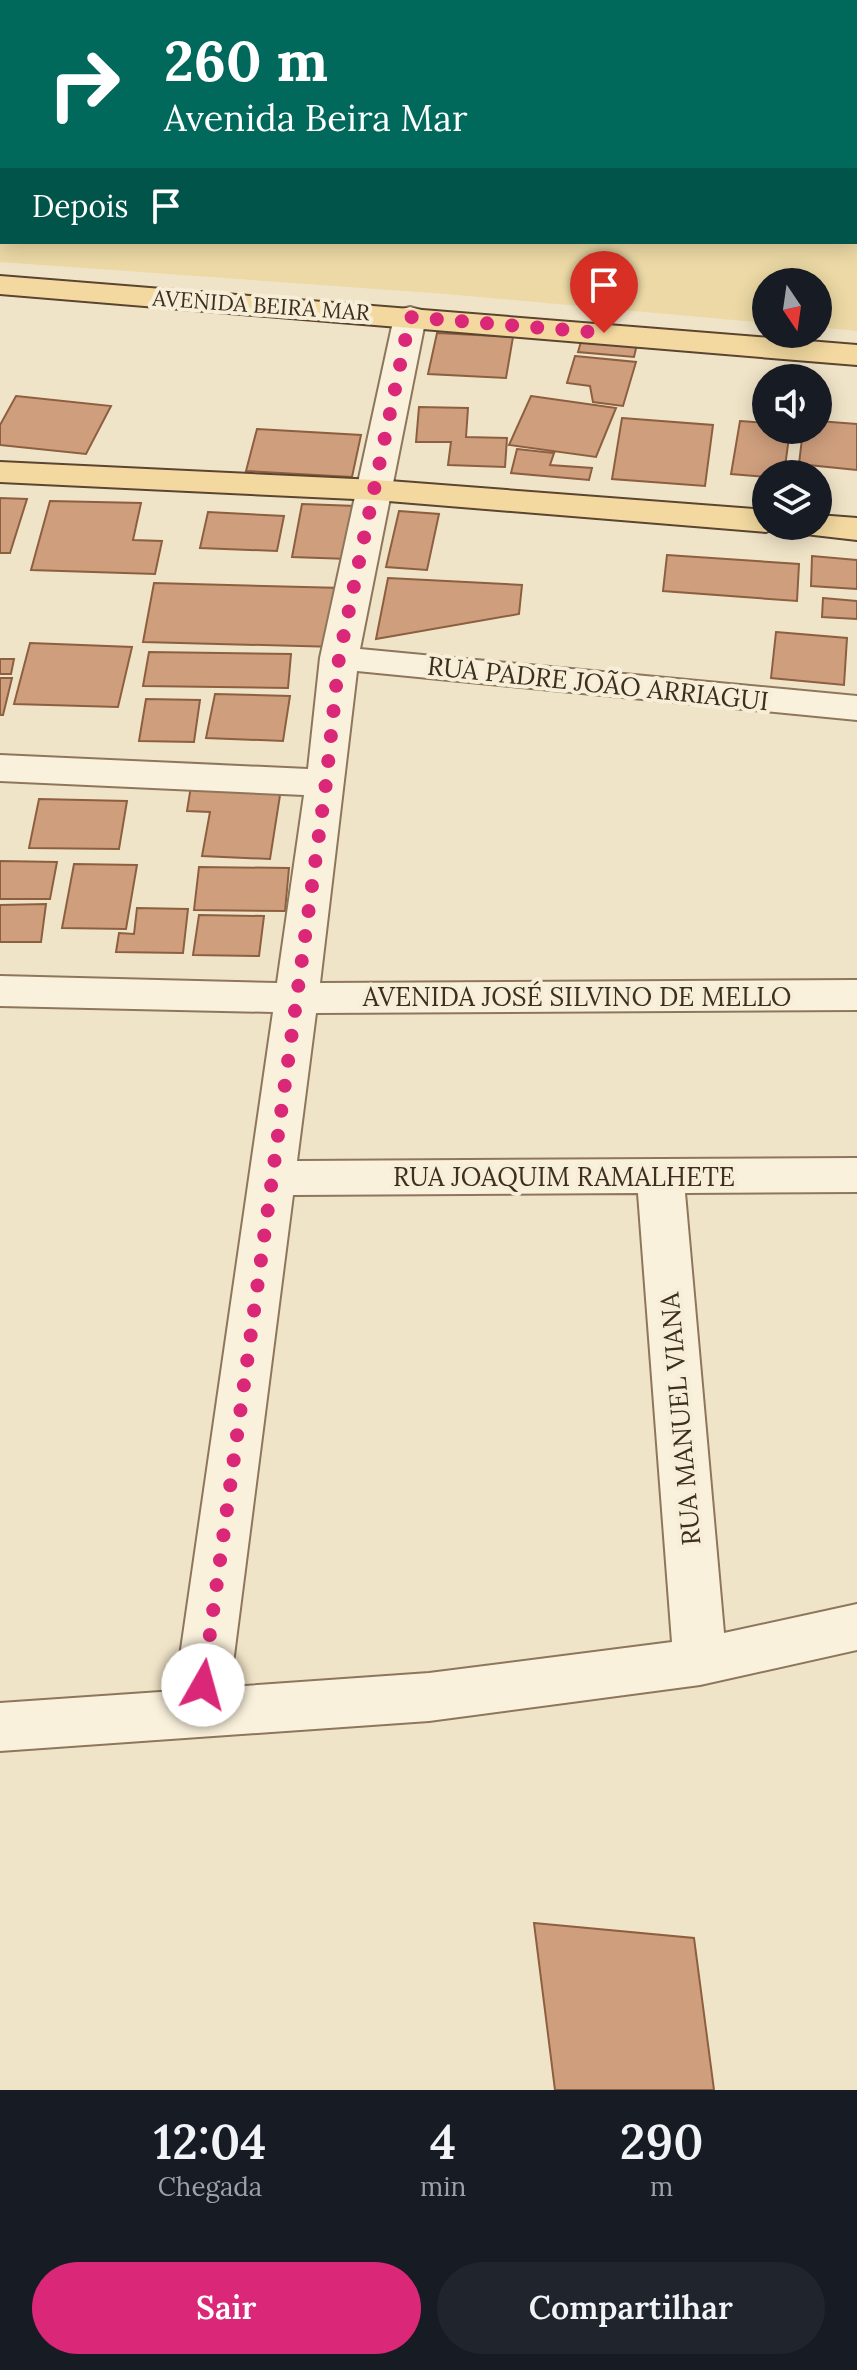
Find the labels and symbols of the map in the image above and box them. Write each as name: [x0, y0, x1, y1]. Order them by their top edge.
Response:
pin: [570, 251, 638, 333]
north arrow: [752, 268, 832, 348]
street label: AVENIDA BEIRA MAR: [151, 283, 371, 327]
street label: RUA PADRE JOÃO ARRIAGUI: [426, 649, 770, 717]
street label: AVENIDA JOSÉ SILVINO DE MELLO: [362, 980, 791, 1013]
street label: RUA JOAQUIM RAMALHETE: [393, 1160, 735, 1193]
street label: RUA MANUEL VIANA: [652, 1290, 707, 1547]
position arrow: [161, 1643, 245, 1727]

